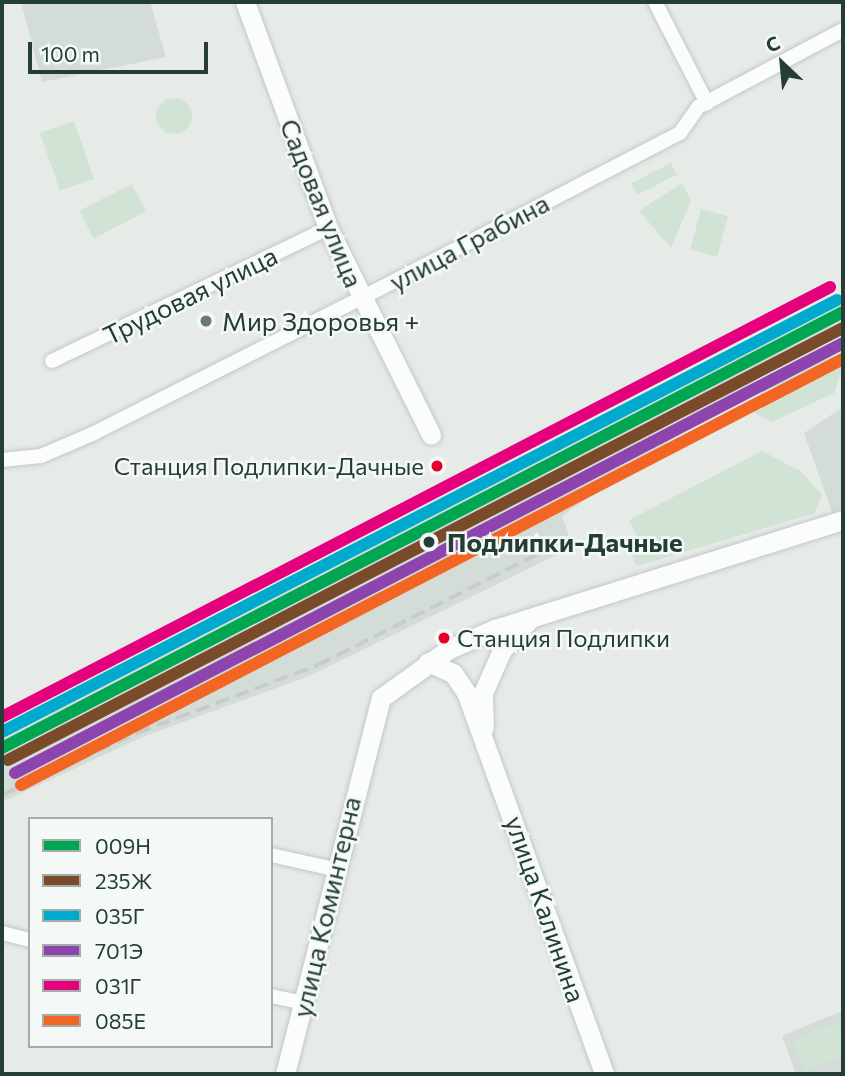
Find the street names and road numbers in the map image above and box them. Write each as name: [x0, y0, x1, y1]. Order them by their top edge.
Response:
street label: Садовая улица: [274, 114, 370, 292]
street label: улица Грабина: [384, 187, 554, 297]
street label: Трудовая улица: [98, 239, 282, 351]
street label: улица Коминтерна: [285, 794, 367, 1020]
street label: улица Калинина: [500, 812, 592, 1006]

